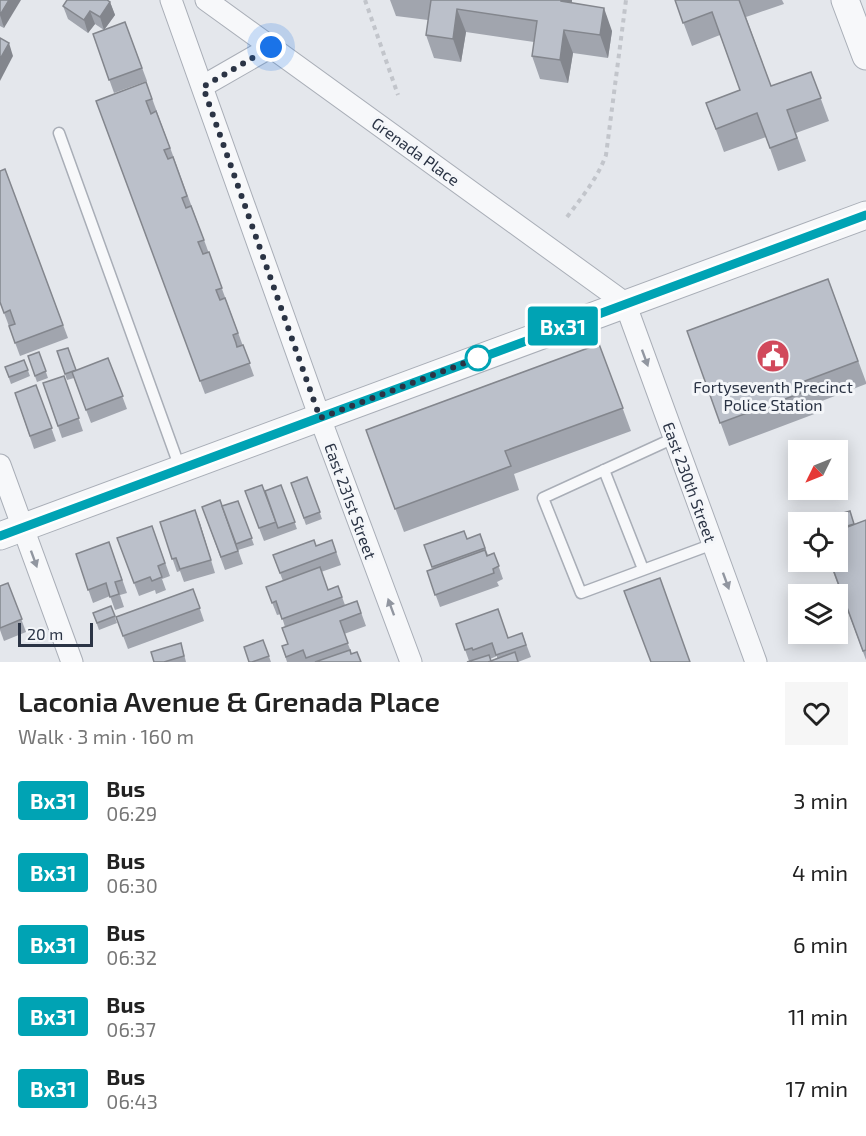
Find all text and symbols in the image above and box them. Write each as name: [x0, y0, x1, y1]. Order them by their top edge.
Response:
your location: [256, 32, 286, 62]
street label: Grenada Place: [368, 113, 464, 189]
line badge: Bx31: [521, 306, 605, 346]
text: Bx31: [540, 314, 586, 339]
public building icon: Fortyseventh Precinct Police Station: [755, 338, 791, 374]
unlabelled marker: [465, 345, 491, 371]
one-way arrow: [641, 349, 650, 367]
place label: Fortyseventh Precinct Police Station: [693, 377, 853, 414]
street label: East 230th Street: [659, 419, 721, 545]
street label: East 231st Street: [321, 440, 381, 562]
north arrow: [788, 440, 848, 500]
map controls: [788, 440, 848, 644]
button: locate: [788, 512, 848, 572]
one-way arrow: [29, 551, 39, 569]
one-way arrow: [721, 572, 731, 590]
button: layers: [788, 584, 848, 644]
one-way arrow: [385, 598, 395, 616]
scale bar: [18, 620, 93, 648]
text: 20 m: [27, 624, 63, 643]
button: heart: [785, 682, 848, 745]
text: Laconia Avenue & Grenada Place: [18, 684, 440, 718]
text: Walk · 3 min · 160 m: [18, 724, 194, 748]
text: Bus: [106, 775, 145, 801]
text: 3 min: [793, 787, 848, 813]
text: Bx31: [30, 788, 76, 813]
text: 06:29: [106, 801, 157, 825]
text: Bus: [106, 847, 145, 873]
text: 4 min: [792, 859, 848, 885]
text: Bx31: [30, 860, 76, 885]
text: 06:30: [106, 873, 158, 897]
text: Bus: [106, 919, 145, 945]
text: 6 min: [793, 931, 848, 957]
text: Bx31: [30, 932, 76, 957]
text: 06:32: [106, 945, 157, 969]
text: Bus: [106, 991, 145, 1017]
text: 11 min: [788, 1003, 848, 1029]
text: Bx31: [30, 1004, 76, 1029]
text: 06:37: [106, 1017, 156, 1041]
text: Bus: [106, 1063, 145, 1089]
text: 17 min: [786, 1075, 848, 1101]
text: Bx31: [30, 1076, 76, 1101]
text: 06:43: [106, 1089, 158, 1113]

